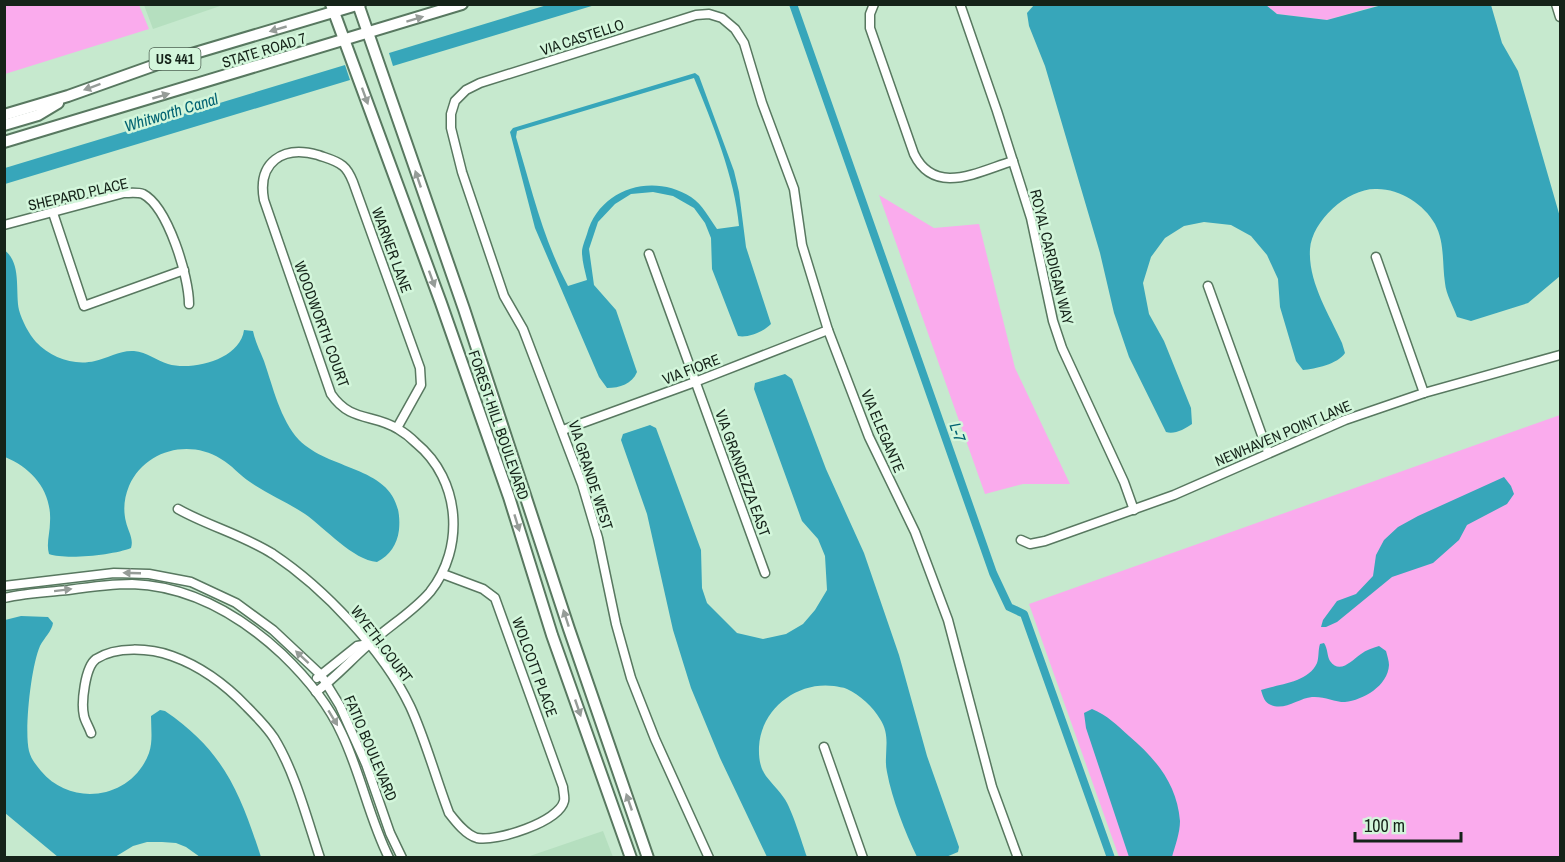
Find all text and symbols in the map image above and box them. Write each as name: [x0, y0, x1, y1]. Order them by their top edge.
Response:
one-way arrow: [406, 14, 424, 23]
street label: VIA CASTELLO: [537, 14, 627, 60]
one-way arrow: [269, 24, 287, 34]
street label: STATE ROAD 7: [219, 27, 309, 73]
road number: US 441: [150, 48, 201, 70]
one-way arrow: [83, 83, 101, 93]
water label: Whitworth Canal: [121, 87, 222, 137]
one-way arrow: [361, 87, 371, 105]
one-way arrow: [152, 90, 170, 100]
one-way arrow: [413, 170, 423, 188]
street label: SHEPARD PLACE: [26, 172, 130, 216]
street label: ROYAL CARDIGAN WAY: [1025, 187, 1079, 328]
street label: WARNER LANE: [367, 204, 417, 296]
street label: WOODWORTH COURT: [289, 258, 355, 390]
one-way arrow: [428, 270, 437, 288]
street label: FOREST HILL BOULEVARD: [464, 347, 535, 503]
street label: VIA FIORE: [659, 348, 723, 390]
street label: VIA ELEGANTE: [856, 386, 910, 476]
street label: NEWHAVEN POINT LANE: [1211, 395, 1355, 471]
street label: VIA GRANDEZZA EAST: [710, 407, 776, 540]
street label: VIA GRANDE WEST: [563, 417, 619, 533]
water label: L-7: [945, 419, 972, 445]
one-way arrow: [513, 514, 522, 532]
one-way arrow: [122, 568, 141, 578]
one-way arrow: [53, 585, 72, 595]
street label: WYETH COURT: [346, 601, 418, 687]
one-way arrow: [561, 609, 570, 627]
street label: WOLCOTT PLACE: [507, 614, 563, 720]
one-way arrow: [295, 651, 310, 664]
street label: FATIO BOULEVARD: [339, 692, 403, 804]
one-way arrow: [573, 699, 583, 717]
one-way arrow: [328, 710, 338, 727]
one-way arrow: [624, 793, 634, 811]
scale bar: [1355, 805, 1462, 843]
text: 100 m: [1364, 813, 1405, 838]

